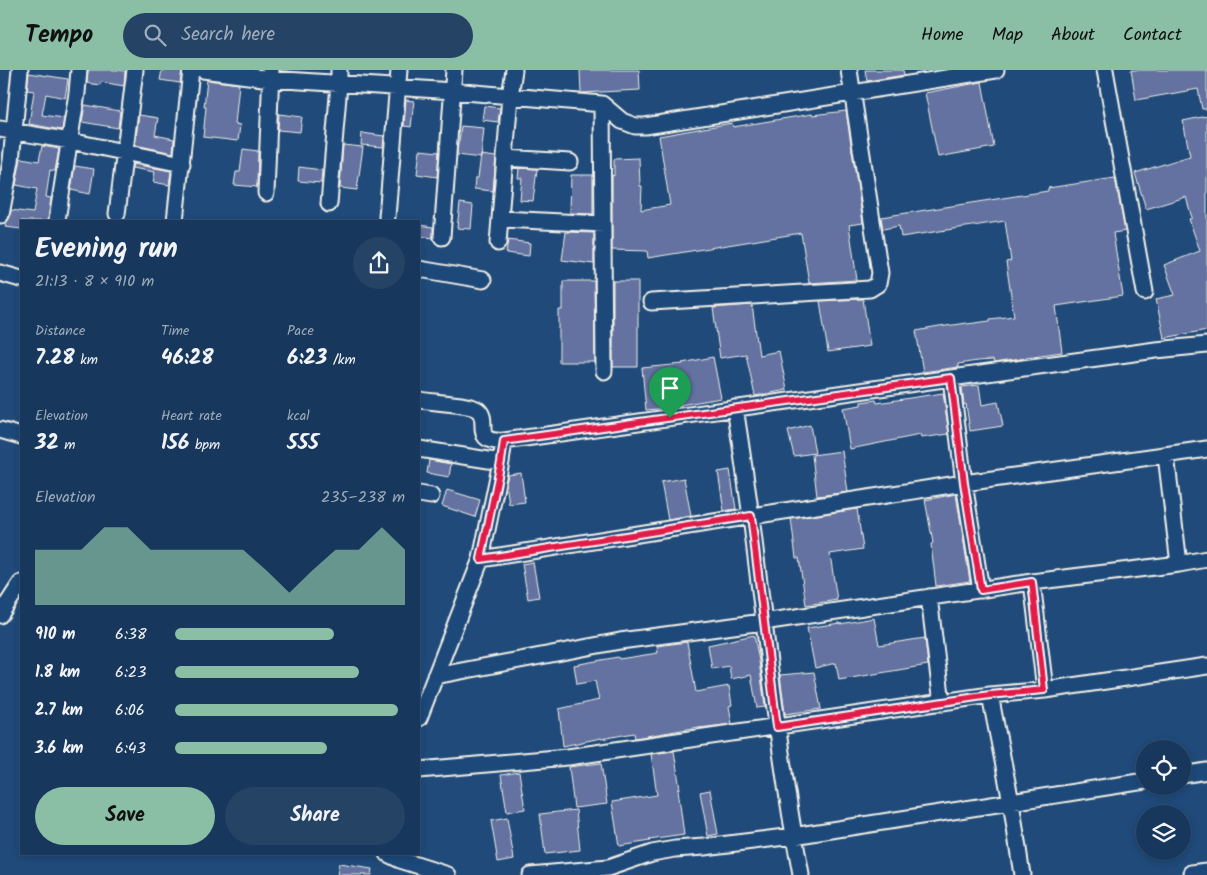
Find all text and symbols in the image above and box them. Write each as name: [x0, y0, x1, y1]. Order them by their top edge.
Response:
search box: [123, 13, 473, 58]
text: Tempo: [25, 16, 93, 55]
text: Search here: [181, 20, 275, 50]
icon: search: [141, 21, 169, 49]
text: Home: [921, 21, 964, 50]
text: Map: [992, 21, 1023, 50]
text: About: [1051, 21, 1095, 50]
text: Contact: [1123, 21, 1182, 50]
text: Evening run: [35, 227, 178, 272]
button: share: [353, 237, 405, 289]
text: 21:13 · 8 × 910 m: [35, 269, 154, 294]
text: Distance: [35, 320, 85, 342]
text: Time: [161, 320, 189, 342]
text: Pace: [287, 320, 314, 342]
text: 7.28: [35, 342, 75, 375]
text: 46:28: [161, 342, 214, 375]
text: 6:23: [287, 342, 327, 375]
text: km: [75, 349, 98, 371]
text: /km: [327, 349, 356, 371]
pin: [649, 367, 691, 418]
icon: arrive: [656, 374, 684, 402]
text: Elevation: [35, 405, 88, 427]
text: Heart rate: [161, 405, 222, 427]
text: kcal: [287, 405, 310, 427]
text: 32: [35, 427, 59, 460]
text: 156: [161, 427, 189, 460]
text: 555: [287, 427, 319, 460]
text: m: [59, 434, 76, 456]
text: bpm: [189, 434, 220, 456]
text: Elevation: [35, 485, 96, 510]
text: 235–238 m: [321, 485, 405, 510]
text: 910 m: [35, 622, 75, 647]
text: 6:38: [115, 622, 147, 647]
text: 1.8 km: [35, 660, 80, 685]
text: 6:23: [115, 660, 146, 685]
text: 2.7 km: [35, 698, 83, 723]
text: 6:06: [115, 698, 145, 723]
text: 3.6 km: [35, 736, 83, 761]
text: 6:43: [115, 736, 146, 761]
map controls: [1136, 740, 1191, 860]
button: locate: [1136, 740, 1191, 795]
button: Save: [35, 787, 215, 845]
button: Share: [225, 787, 405, 845]
button: layers: [1136, 805, 1191, 860]

